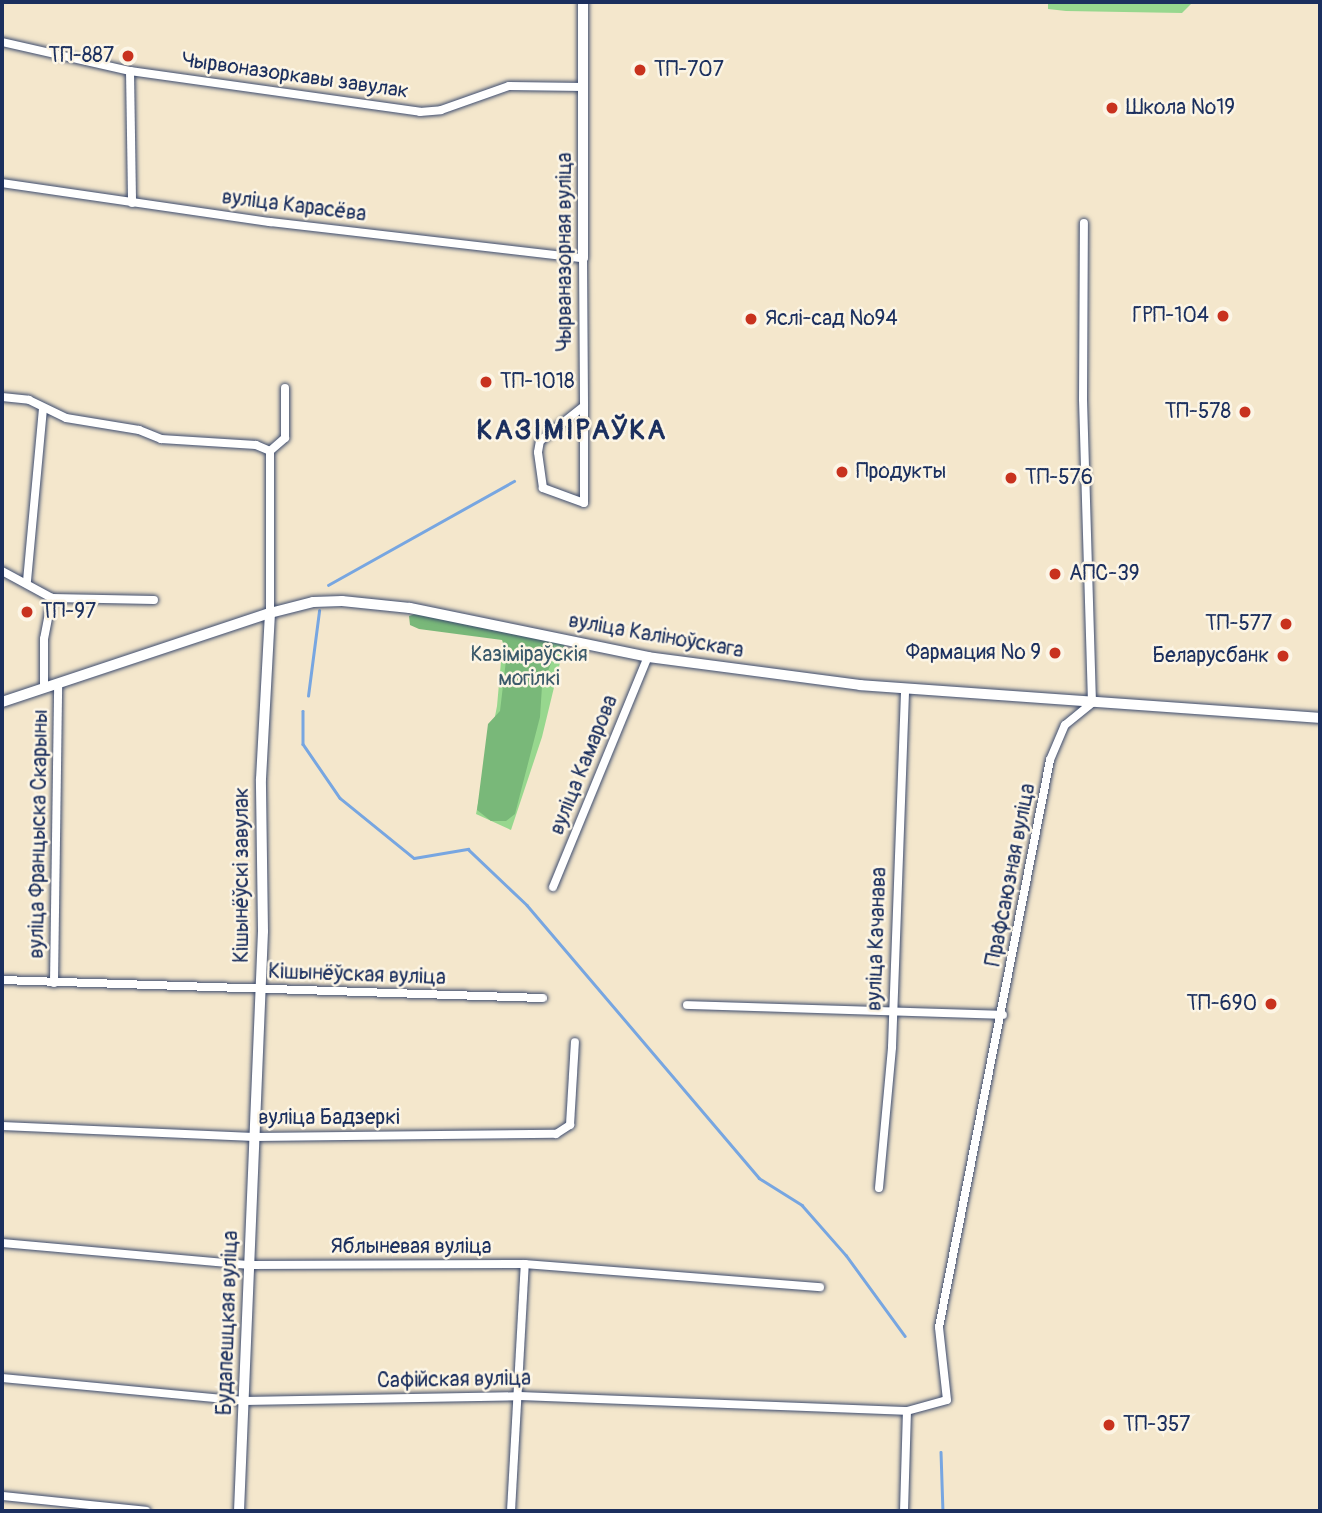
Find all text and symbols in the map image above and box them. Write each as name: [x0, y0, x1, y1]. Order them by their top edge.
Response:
place label: ТП-887: [49, 43, 114, 69]
marker: ТП-887: [120, 48, 136, 64]
street label: Чырвоназоркавы завулак: [180, 48, 410, 104]
place label: ТП-707: [654, 57, 724, 83]
marker: ТП-707: [632, 62, 648, 78]
place label: Школа №19: [1126, 95, 1235, 121]
marker: Школа №19: [1104, 100, 1120, 116]
street label: Чырваназорная вуліца: [552, 152, 578, 352]
street label: вуліца Карасёва: [220, 185, 368, 227]
place label: ГРП-104: [1132, 303, 1209, 329]
place label: Яслі-сад №94: [765, 306, 898, 332]
marker: ГРП-104: [1215, 308, 1231, 324]
marker: Яслі-сад №94: [743, 311, 759, 327]
place label: ТП-1018: [500, 369, 575, 395]
marker: ТП-1018: [478, 374, 494, 390]
place label: ТП-578: [1165, 399, 1231, 425]
marker: ТП-578: [1237, 404, 1253, 420]
district label: КАЗІМІРАЎКА: [478, 414, 666, 448]
place label: Продукты: [856, 459, 946, 485]
marker: Продукты: [834, 464, 850, 480]
place label: ТП-576: [1025, 465, 1093, 491]
marker: ТП-576: [1003, 470, 1019, 486]
place label: АПС-39: [1069, 561, 1140, 587]
marker: АПС-39: [1047, 566, 1063, 582]
place label: ТП-97: [41, 599, 96, 625]
marker: ТП-97: [19, 604, 35, 620]
street label: вуліца Каліноўскага: [567, 608, 745, 664]
place label: ТП-577: [1205, 611, 1272, 637]
marker: ТП-577: [1278, 616, 1294, 632]
place label: Фармация № 9: [906, 640, 1041, 666]
park label: Казіміраўскія могілкі: [470, 642, 588, 692]
place label: Беларусбанк: [1153, 643, 1269, 669]
marker: Фармация № 9: [1047, 645, 1063, 661]
marker: Беларусбанк: [1275, 648, 1291, 664]
street label: вуліца Камарова: [545, 692, 623, 838]
street label: вуліца Францыска Скарыны: [24, 709, 54, 959]
street label: Прафсаюзная вуліца: [981, 781, 1041, 969]
street label: Кішынёўскі завулак: [229, 787, 255, 963]
street label: вуліца Качанава: [862, 867, 892, 1011]
street label: Кішынёўская вуліца: [268, 959, 446, 991]
place label: ТП-690: [1186, 991, 1257, 1017]
marker: ТП-690: [1263, 996, 1279, 1012]
street label: вуліца Бадзеркі: [258, 1105, 400, 1131]
street label: Будапешцкая вуліца: [212, 1230, 244, 1416]
street label: Яблыневая вуліца: [330, 1234, 492, 1260]
street label: Сафійская вуліца: [377, 1366, 531, 1394]
place label: ТП-357: [1123, 1412, 1190, 1438]
marker: ТП-357: [1101, 1417, 1117, 1433]

